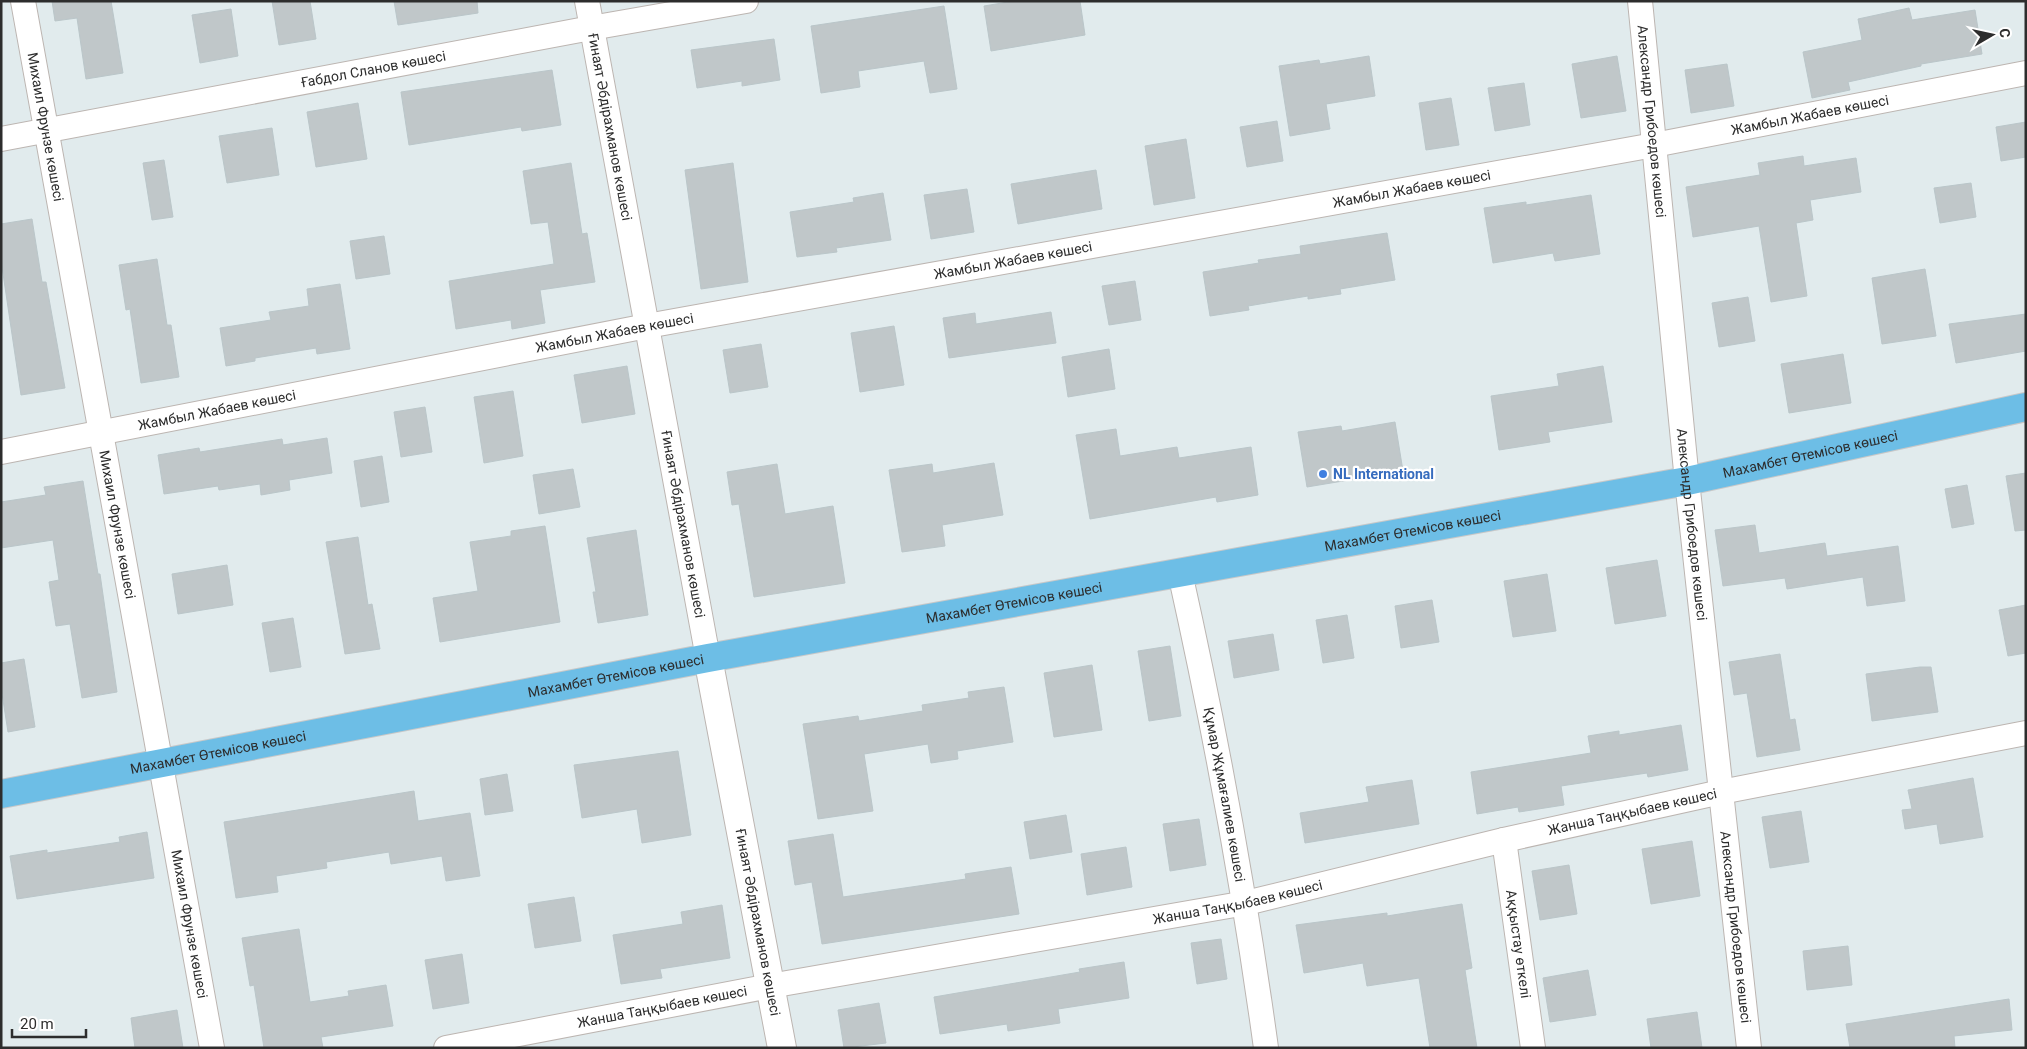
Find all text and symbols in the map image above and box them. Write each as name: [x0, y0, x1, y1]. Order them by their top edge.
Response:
north arrow: [1967, 10, 2017, 60]
street label: Александр Грибоедов көшесі: [1634, 24, 1669, 219]
text: С: [1996, 27, 2013, 39]
street label: Ғинаят Әбдірахманов көшесі: [585, 32, 635, 222]
street label: Ғабдол Сланов көшесі: [300, 47, 447, 90]
street label: Михаил Фрунзе көшесі: [24, 51, 67, 203]
street label: Жамбыл Жабаев көшесі: [1729, 92, 1890, 138]
street label: Жамбыл Жабаев көшесі: [1331, 167, 1492, 211]
street label: Жамбыл Жабаев көшесі: [933, 238, 1093, 282]
street label: Жамбыл Жабаев көшесі: [534, 310, 695, 356]
street label: Жамбыл Жабаев көшесі: [137, 387, 297, 433]
street label: Александр Грибоедов көшесі: [1674, 427, 1710, 621]
street label: Махамбет Өтемісов көшесі: [1721, 427, 1899, 481]
street label: Ғинаят Әбдірахманов көшесі: [658, 429, 708, 619]
street label: Михаил Фрунзе көшесі: [96, 449, 139, 600]
place label: NL International: [1333, 466, 1434, 482]
marker: NL International: [1317, 468, 1329, 480]
street label: Махамбет Өтемісов көшесі: [1323, 507, 1502, 554]
street label: Махамбет Өтемісов көшесі: [925, 579, 1104, 626]
street label: Махамбет Өтемісов көшесі: [526, 651, 705, 700]
street label: Құмар Жұмағалиев көшесі: [1201, 706, 1248, 883]
street label: Махамбет Өтемісов көшесі: [129, 728, 307, 777]
street label: Жанша Таңқыбаев көшесі: [1546, 785, 1718, 838]
street label: Ғинаят Әбдірахманов көшесі: [733, 827, 784, 1017]
street label: Александр Грибоедов көшесі: [1717, 830, 1754, 1024]
street label: Михаил Фрунзе көшесі: [168, 848, 211, 1000]
street label: Жанша Таңқыбаев көшесі: [1152, 877, 1324, 927]
street label: Аққыстау өткелі: [1503, 889, 1534, 999]
street label: Жанша Таңқыбаев көшесі: [576, 983, 748, 1031]
scale bar: [12, 1006, 86, 1038]
text: 20 m: [20, 1015, 54, 1033]

